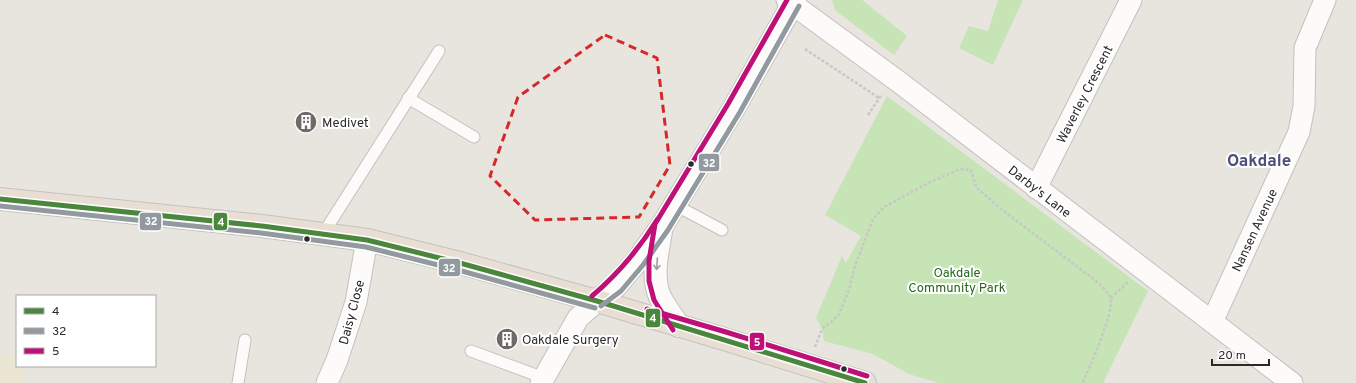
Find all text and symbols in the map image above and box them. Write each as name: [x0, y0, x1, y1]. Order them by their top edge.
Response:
street label: Waverley Crescent: [1054, 43, 1117, 147]
building icon: Medivet: [293, 109, 319, 135]
place label: Medivet: [322, 116, 369, 132]
district label: Oakdale: [1227, 151, 1291, 173]
line badge: 32: [698, 153, 720, 172]
text: 32: [702, 157, 716, 171]
unlabelled marker: [686, 159, 696, 169]
street label: Darby's Lane: [1004, 163, 1073, 222]
street label: Nansen Avenue: [1230, 187, 1282, 275]
line badge: 32: [139, 212, 162, 231]
line badge: 4: [213, 212, 228, 231]
text: 32: [144, 215, 158, 229]
text: 4: [217, 216, 225, 230]
unlabelled marker: [302, 234, 312, 244]
one-way arrow: [653, 257, 660, 270]
line badge: 32: [438, 258, 461, 277]
text: 32: [442, 262, 456, 276]
park label: Oakdale Community Park: [908, 266, 1006, 297]
street label: Daisy Close: [337, 278, 369, 347]
legend: [16, 295, 156, 367]
text: 4: [52, 304, 59, 320]
line badge: 4: [645, 308, 661, 328]
text: 4: [649, 312, 657, 326]
text: 32: [52, 324, 66, 340]
building icon: Oakdale Surgery: [494, 326, 520, 352]
line badge: 5: [749, 332, 765, 351]
place label: Oakdale Surgery: [522, 333, 619, 349]
text: 5: [754, 336, 761, 350]
scale bar: [1212, 341, 1269, 367]
text: 5: [52, 344, 59, 360]
text: 20 m: [1218, 348, 1246, 364]
unlabelled marker: [839, 364, 849, 374]

